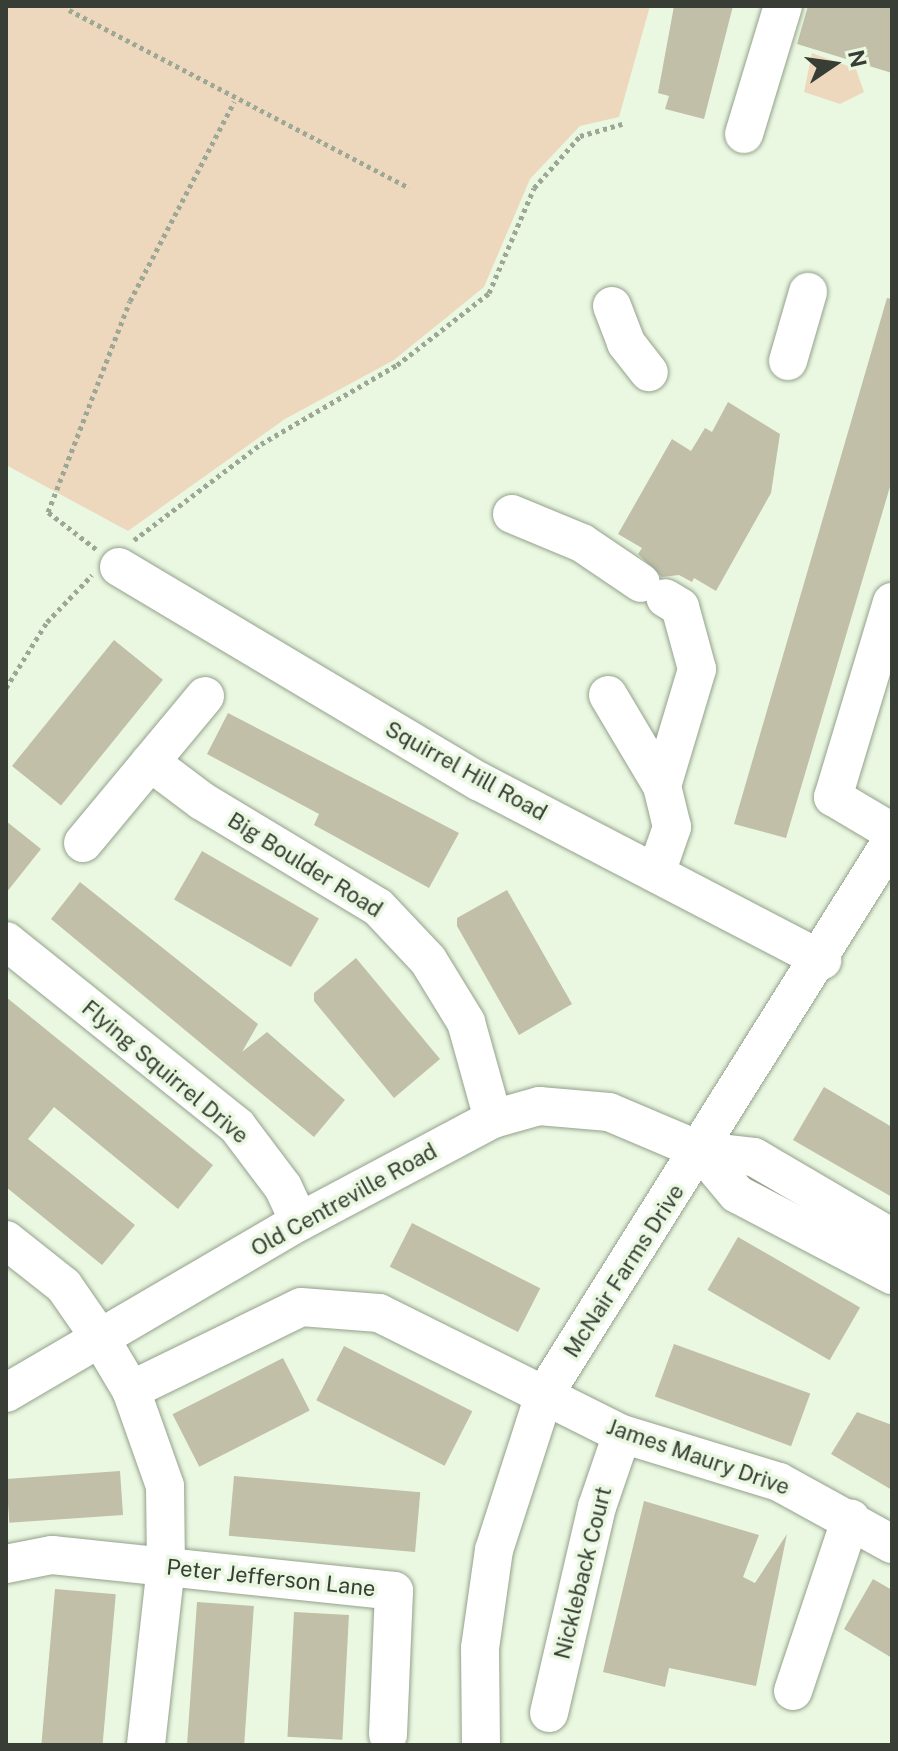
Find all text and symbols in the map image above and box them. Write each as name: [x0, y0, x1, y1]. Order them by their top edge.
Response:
north arrow: [794, 24, 874, 104]
text: N: [843, 47, 872, 70]
street label: Squirrel Hill Road: [381, 716, 551, 826]
street label: Big Boulder Road: [223, 807, 387, 923]
street label: Flying Squirrel Drive: [77, 995, 253, 1149]
street label: Old Centreville Road: [246, 1138, 442, 1262]
street label: McNair Farms Drive: [558, 1180, 690, 1362]
street label: James Maury Drive: [603, 1413, 793, 1501]
street label: Nickleback Court: [549, 1484, 617, 1662]
street label: Peter Jefferson Lane: [165, 1554, 377, 1602]

